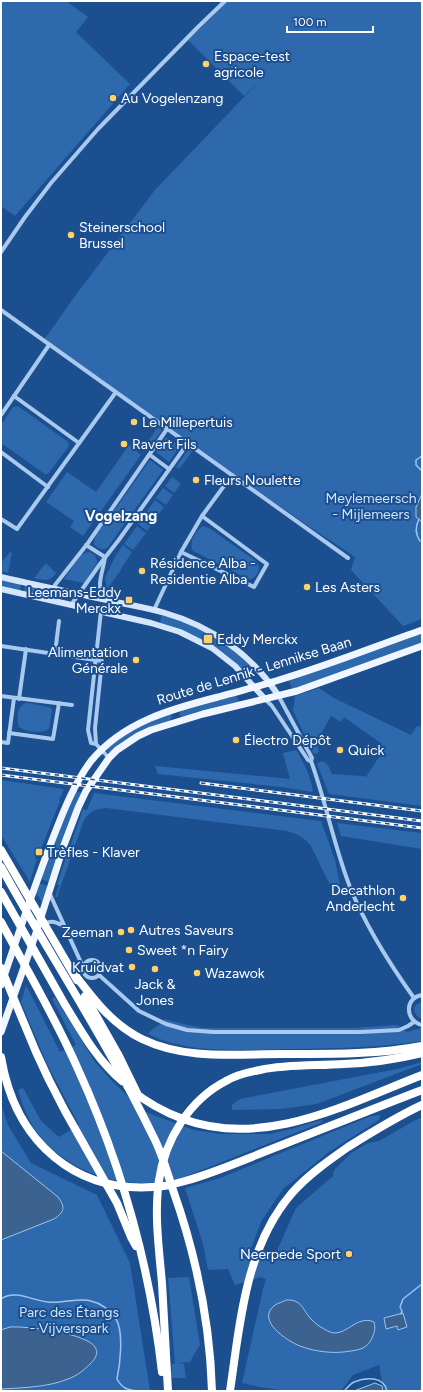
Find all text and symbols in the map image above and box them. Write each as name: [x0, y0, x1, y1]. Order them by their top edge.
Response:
scale bar: [287, 8, 373, 34]
text: 100 m: [293, 15, 327, 29]
place label: Espace-test agricole: [214, 48, 290, 81]
marker: Espace-test agricole: [201, 59, 211, 69]
place label: Au Vogelenzang: [121, 90, 223, 107]
marker: Au Vogelenzang: [108, 93, 118, 103]
place label: Steinerschool Brussel: [79, 219, 165, 252]
marker: Steinerschool Brussel: [66, 230, 76, 240]
place label: Le Millepertuis: [142, 414, 233, 431]
marker: Le Millepertuis: [129, 417, 139, 427]
place label: Ravert Fils: [132, 436, 197, 453]
marker: Ravert Fils: [119, 439, 129, 449]
place label: Fleurs Noulette: [204, 472, 301, 489]
marker: Fleurs Noulette: [191, 475, 201, 485]
park label: Meylemeersch - Mijlemeers: [325, 490, 417, 523]
district label: Vogelzang: [85, 507, 157, 525]
place label: Résidence Alba - Residentie Alba: [150, 555, 256, 588]
marker: Résidence Alba - Residentie Alba: [137, 566, 147, 576]
place label: Les Asters: [315, 579, 380, 596]
marker: Les Asters: [302, 582, 312, 592]
place label: Leemans-Eddy Merckx: [27, 584, 122, 617]
marker: Leemans-Eddy Merckx: [124, 595, 134, 605]
place label: Eddy Merckx: [217, 631, 298, 648]
street label: Route de Lennik - Lennikse Baan: [155, 633, 354, 709]
marker: Eddy Merckx: [202, 633, 214, 645]
place label: Alimentation Générale: [48, 644, 128, 677]
marker: Alimentation Générale: [131, 655, 141, 665]
place label: Électro Dépôt: [244, 732, 331, 749]
marker: Électro Dépôt: [231, 735, 241, 745]
place label: Quick: [348, 742, 385, 759]
marker: Quick: [335, 745, 345, 755]
place label: Trèfles - Klaver: [47, 844, 140, 861]
marker: Trèfles - Klaver: [34, 847, 44, 857]
place label: Decathlon Anderlecht: [326, 882, 395, 915]
marker: Decathlon Anderlecht: [398, 893, 408, 903]
place label: Autres Saveurs: [139, 922, 233, 939]
place label: Zeeman: [62, 924, 113, 941]
marker: Autres Saveurs: [126, 925, 136, 935]
marker: Zeeman: [116, 927, 126, 937]
place label: Sweet *n Fairy: [137, 942, 229, 959]
marker: Sweet *n Fairy: [124, 945, 134, 955]
place label: Kruidvat: [72, 959, 124, 976]
marker: Kruidvat: [127, 962, 137, 972]
marker: Jack & Jones: [150, 964, 160, 974]
place label: Wazawok: [205, 965, 265, 982]
marker: Wazawok: [192, 968, 202, 978]
place label: Jack & Jones: [134, 976, 176, 1009]
place label: Neerpede Sport: [240, 1246, 341, 1263]
marker: Neerpede Sport: [344, 1249, 354, 1259]
park label: Parc des Étangs - Vijverspark: [19, 1304, 119, 1337]

